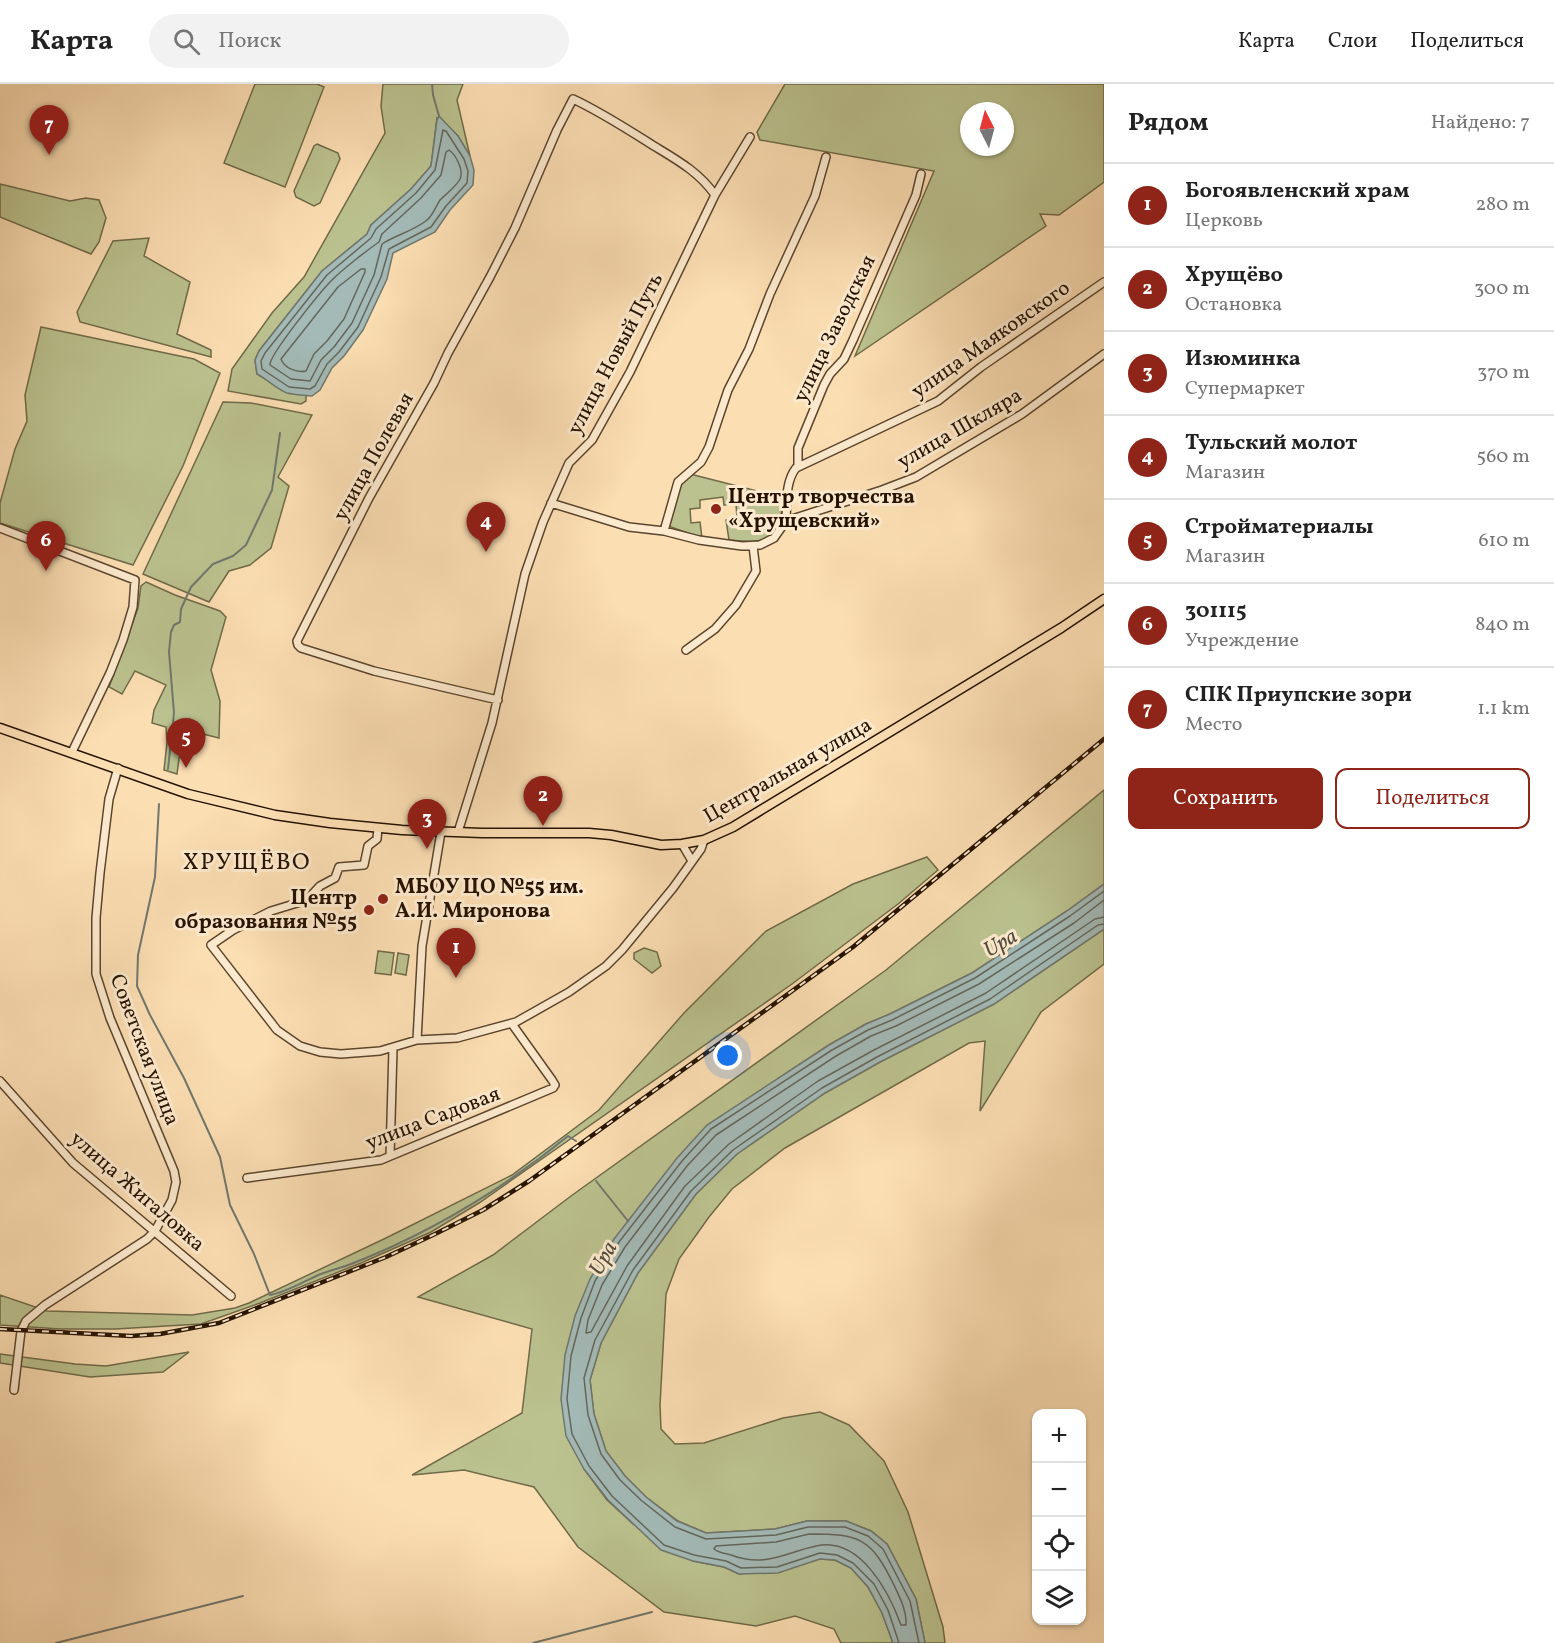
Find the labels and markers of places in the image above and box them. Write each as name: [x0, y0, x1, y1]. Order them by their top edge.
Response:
pin: 7: [29, 106, 68, 155]
place label: Центр творчества «Хрущевский»: [728, 483, 915, 536]
pin: 4: [466, 502, 506, 552]
marker: Центр творчества «Хрущевский»: [709, 502, 723, 516]
pin: 6: [26, 522, 66, 571]
pin: 5: [166, 718, 206, 768]
pin: 2: [524, 776, 562, 826]
pin: 3: [408, 800, 446, 849]
place label: МБОУ ЦО №55 им. А.И. Миронова: [395, 873, 584, 926]
place label: Центр образования №55: [175, 884, 357, 937]
marker: МБОУ ЦО №55 им. А.И. Миронова: [376, 892, 390, 906]
marker: Центр образования №55: [362, 903, 376, 917]
pin: 1: [436, 928, 476, 978]

